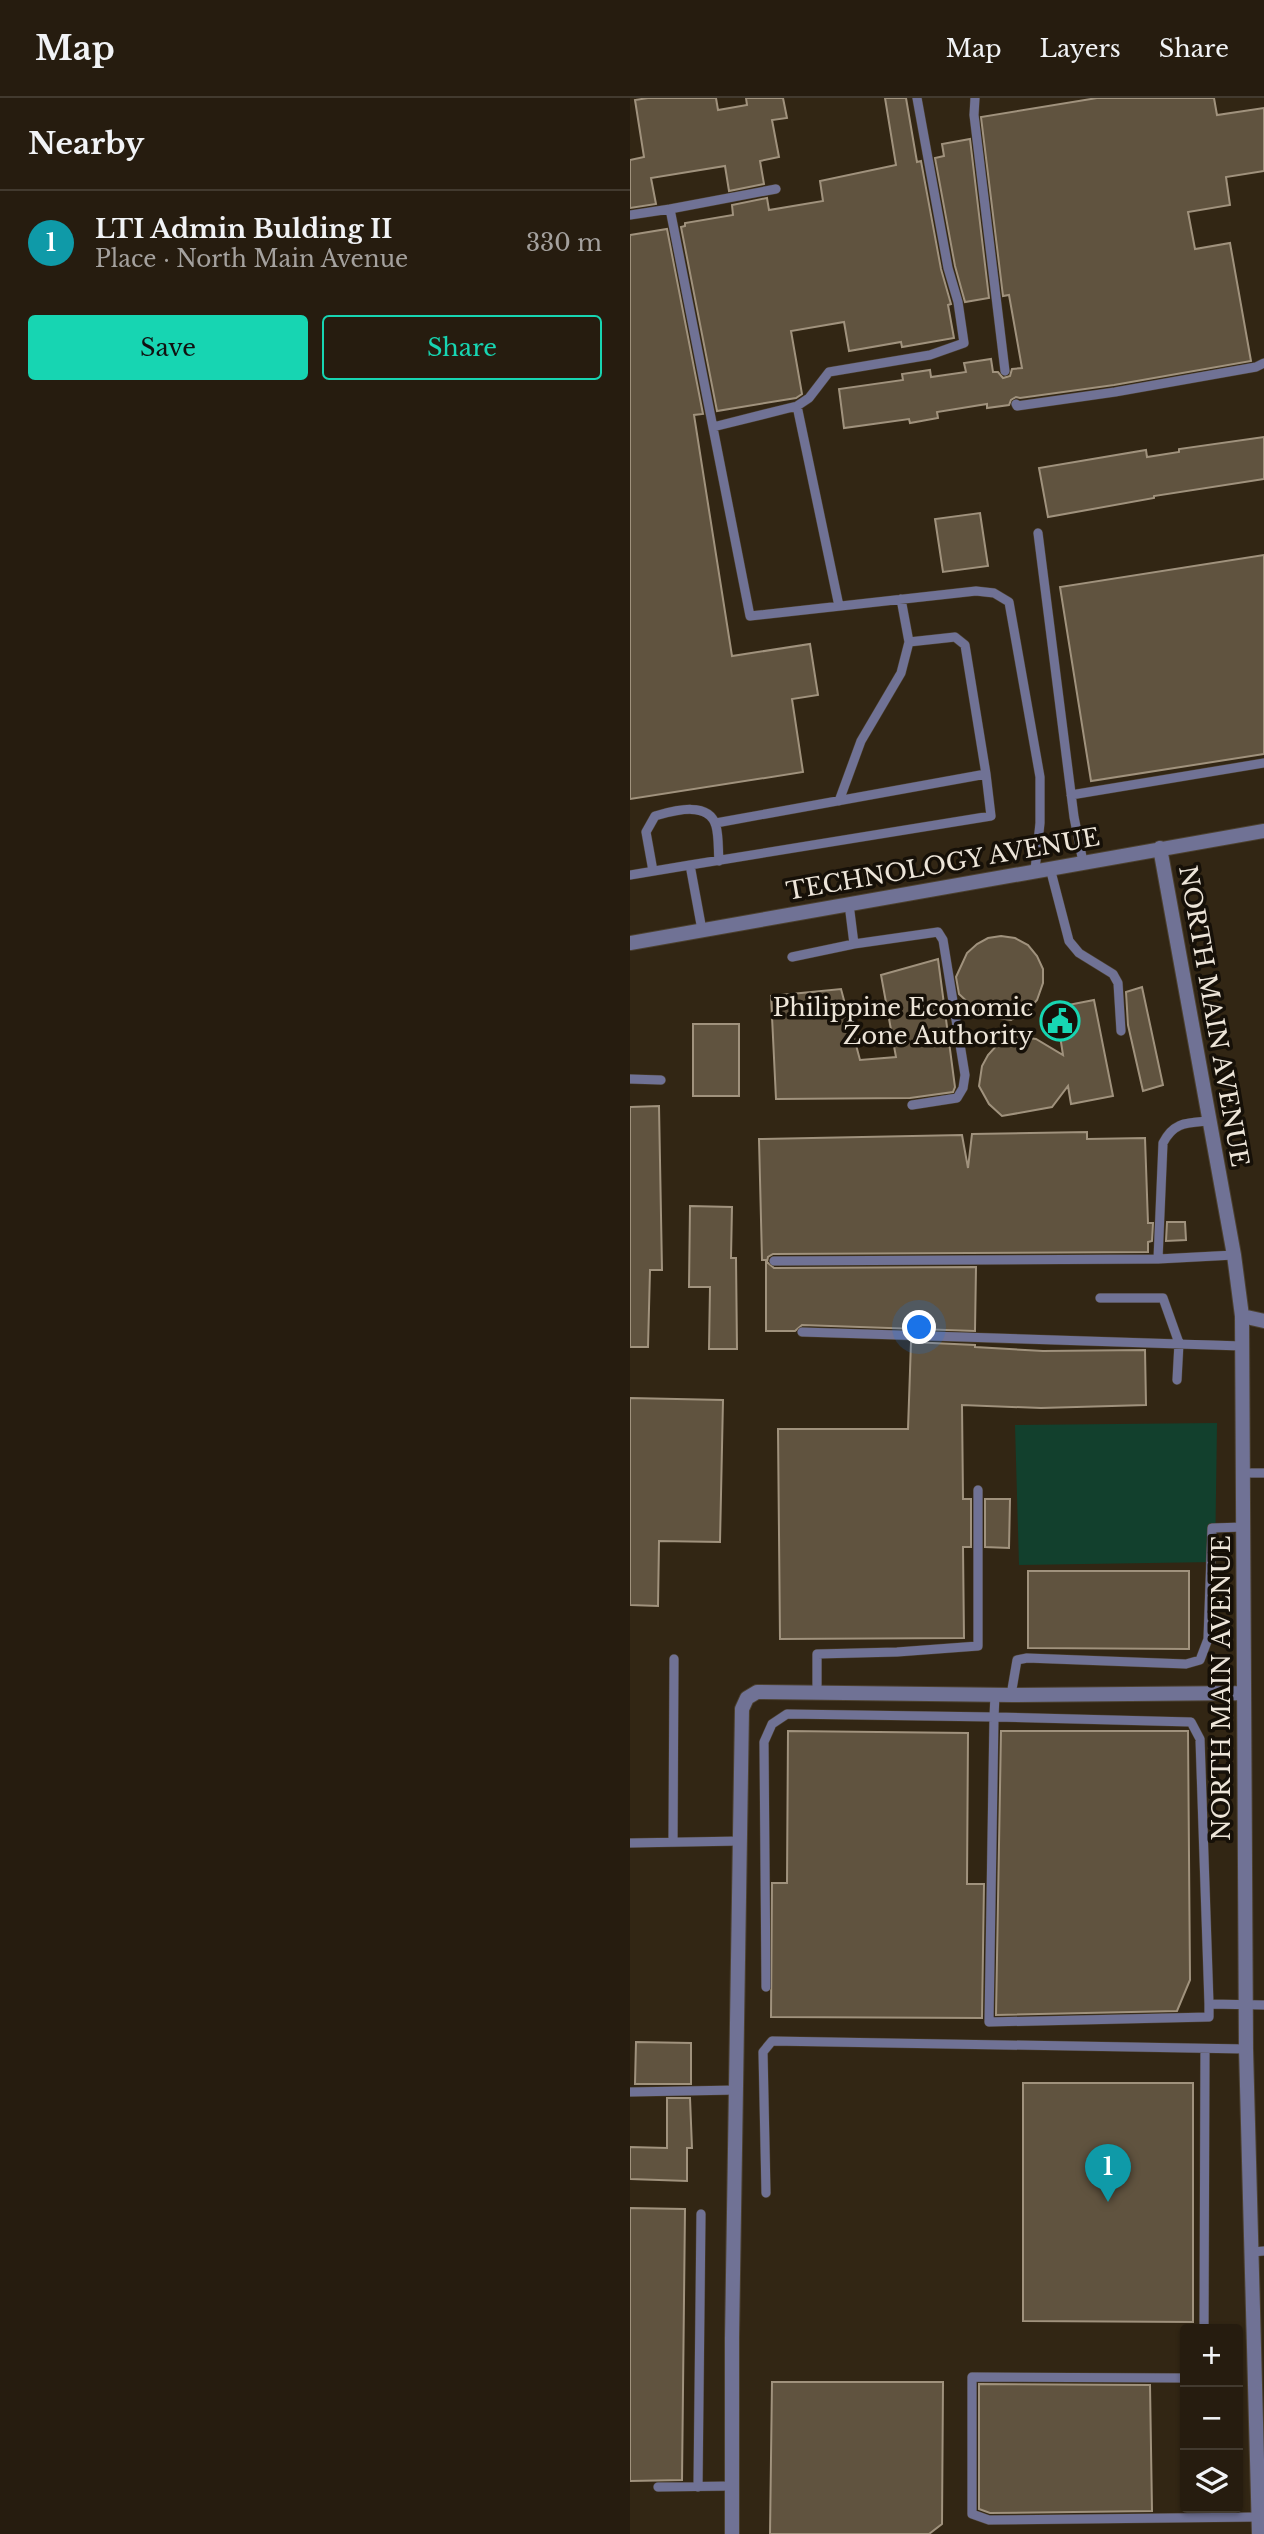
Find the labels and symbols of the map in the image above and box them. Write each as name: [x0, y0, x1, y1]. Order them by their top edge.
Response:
street label: TECHNOLOGY AVENUE: [784, 822, 1102, 906]
street label: NORTH MAIN AVENUE: [1173, 863, 1255, 1169]
place label: Philippine Economic Zone Authority: [773, 993, 1034, 1050]
public building icon: Philippine Economic Zone Authority: [1039, 1000, 1081, 1042]
your location: [902, 1310, 936, 1344]
street label: NORTH MAIN AVENUE: [1207, 1535, 1236, 1841]
pin: 1: [1085, 2144, 1131, 2202]

